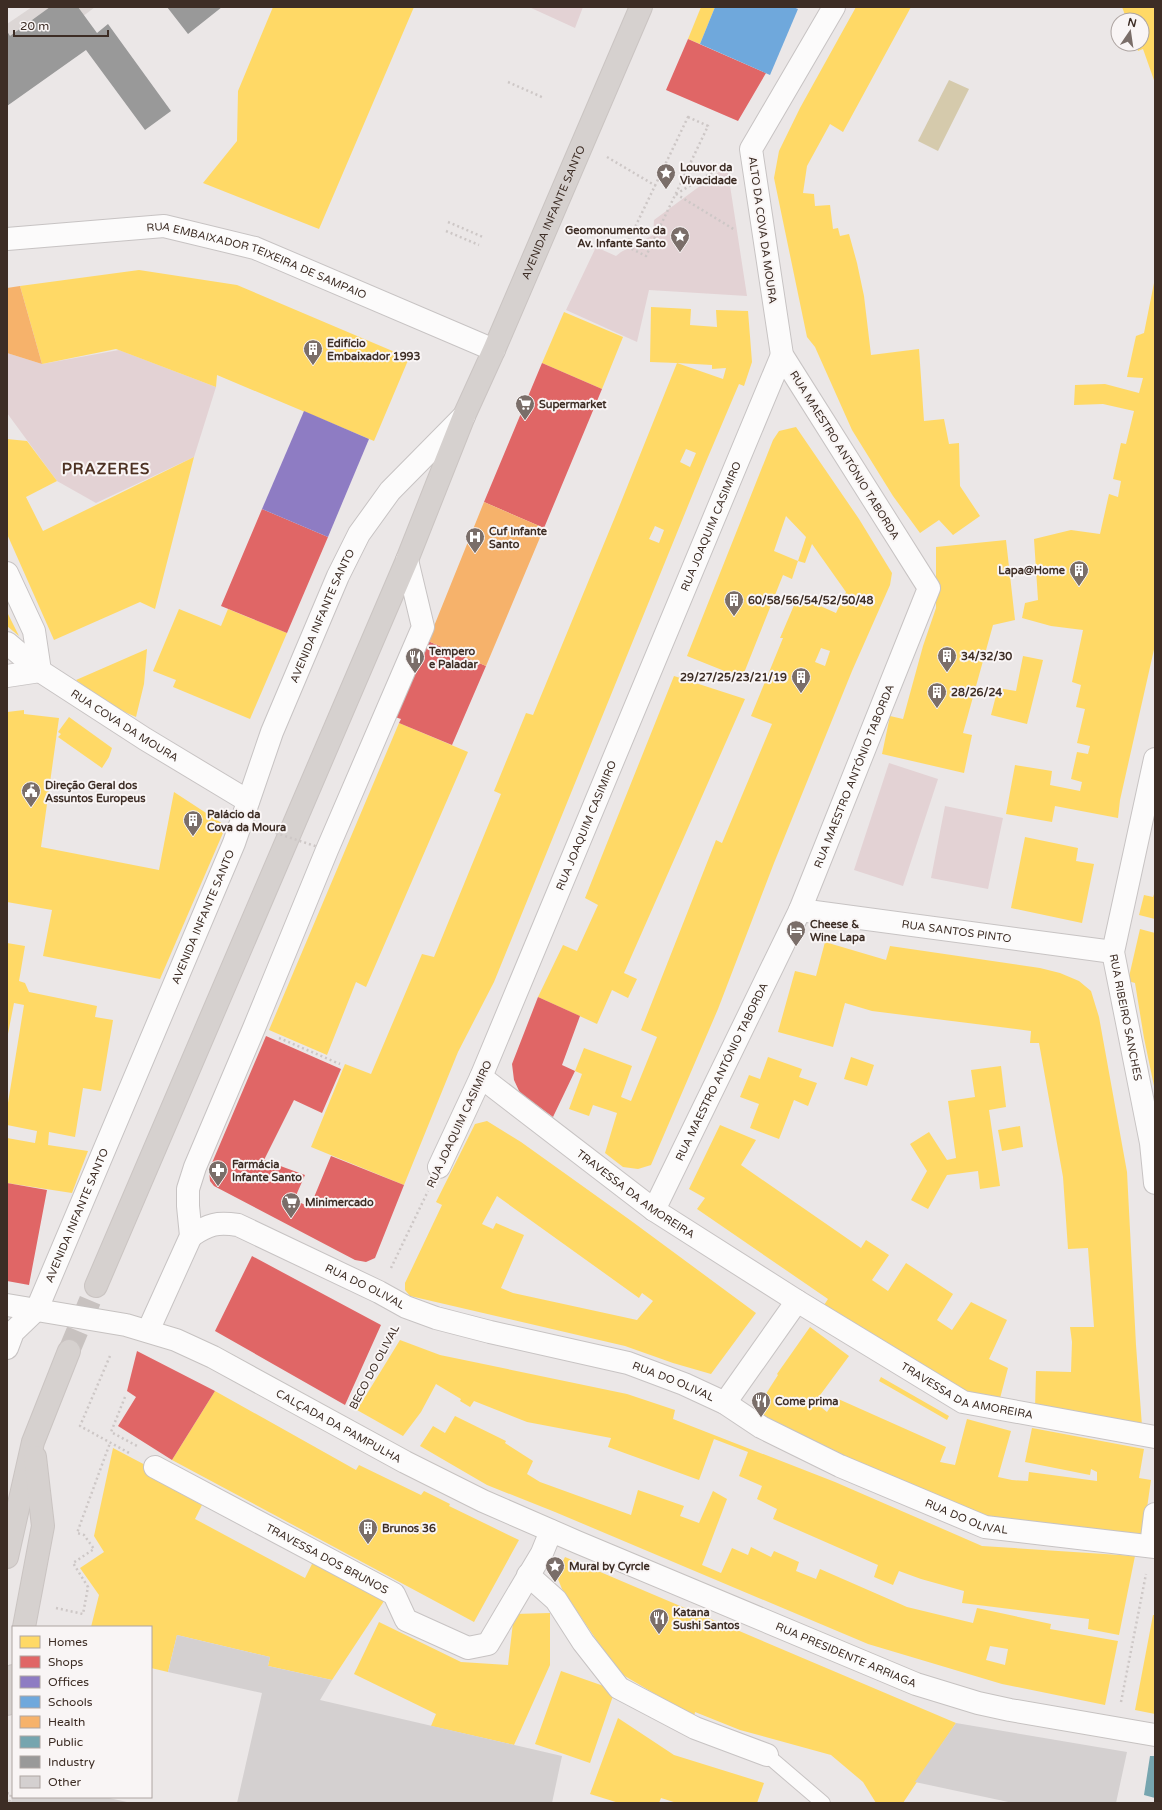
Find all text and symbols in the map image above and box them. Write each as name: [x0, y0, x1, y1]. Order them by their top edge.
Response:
scale bar: [14, 12, 108, 38]
north arrow: [1110, 12, 1150, 52]
text: N: [1126, 15, 1138, 30]
text: 20 m: [20, 19, 49, 33]
street label: AVENIDA INFANTE SANTO: [519, 143, 588, 282]
street label: ALTO DA COVA DA MOURA: [746, 156, 779, 305]
place label: Louvor da Vivacidade: [680, 161, 738, 187]
place icon: Louvor da Vivacidade: [655, 162, 677, 190]
street label: RUA EMBAIXADOR TEIXEIRA DE SAMPAIO: [146, 220, 369, 302]
place label: Geomonumento da Av. Infante Santo: [565, 224, 666, 250]
place icon: Geomonumento da Av. Infante Santo: [669, 225, 691, 253]
place label: Edifício Embaixador 1993: [327, 337, 420, 363]
building icon: Edifício Embaixador 1993: [302, 338, 324, 366]
street label: RUA MAESTRO ANTÓNIO TABORDA: [787, 368, 903, 542]
supermarket icon: Supermarket: [514, 393, 536, 421]
place label: Supermarket: [539, 398, 607, 412]
district label: PRAZERES: [62, 460, 150, 478]
street label: RUA JOAQUIM CASIMIRO: [678, 460, 744, 593]
place label: Cuf Infante Santo: [489, 525, 548, 551]
hospital icon: Cuf Infante Santo: [464, 526, 486, 554]
street label: AVENIDA INFANTE SANTO: [288, 547, 357, 685]
building icon: Lapa@Home: [1068, 559, 1090, 587]
place label: Lapa@Home: [998, 564, 1066, 578]
building icon: 60/58/56/54/52/50/48: [723, 589, 745, 617]
place label: 60/58/56/54/52/50/48: [748, 594, 873, 607]
place label: Tempero e Paladar: [428, 645, 478, 671]
building icon: 34/32/30: [936, 645, 958, 673]
restaurant icon: Tempero e Paladar: [404, 646, 426, 674]
place label: 34/32/30: [961, 650, 1012, 663]
building icon: 29/27/25/23/21/19: [790, 666, 812, 694]
place label: 29/27/25/23/21/19: [680, 671, 787, 684]
building icon: 28/26/24: [926, 681, 948, 709]
street label: RUA MAESTRO ANTÓNIO TABORDA: [812, 682, 897, 870]
place label: 28/26/24: [951, 686, 1002, 699]
street label: RUA COVA DA MOURA: [68, 687, 181, 765]
street label: RUA JOAQUIM CASIMIRO: [554, 759, 619, 892]
place label: Direção Geral dos Assuntos Europeus: [45, 779, 146, 806]
public building icon: Direção Geral dos Assuntos Europeus: [20, 780, 42, 808]
place label: Palácio da Cova da Moura: [207, 808, 286, 834]
building icon: Palácio da Cova da Moura: [182, 809, 204, 837]
street label: AVENIDA INFANTE SANTO: [169, 848, 237, 986]
place label: Cheese & Wine Lapa: [810, 918, 865, 945]
street label: RUA SANTOS PINTO: [901, 918, 1012, 945]
hotel icon: Cheese & Wine Lapa: [785, 919, 807, 947]
street label: RUA RIBEIRO SANCHES: [1107, 953, 1144, 1082]
street label: RUA MAESTRO ANTÓNIO TABORDA: [673, 980, 771, 1163]
street label: RUA JOAQUIM CASIMIRO: [424, 1058, 495, 1190]
street label: AVENIDA INFANTE SANTO: [43, 1146, 111, 1285]
street label: TRAVESSA DA AMOREIRA: [574, 1147, 697, 1241]
place label: Farmácia Infante Santo: [232, 1158, 302, 1184]
pharmacy icon: Farmácia Infante Santo: [207, 1159, 229, 1187]
supermarket icon: Minimercado: [280, 1191, 302, 1219]
place label: Minimercado: [305, 1196, 374, 1209]
street label: RUA DO OLIVAL: [323, 1261, 408, 1312]
street label: BECO DO OLIVAL: [347, 1322, 403, 1412]
street label: RUA DO OLIVAL: [631, 1359, 717, 1404]
street label: TRAVESSA DA AMOREIRA: [898, 1360, 1034, 1422]
street label: CALÇADA DA PAMPULHA: [274, 1387, 404, 1466]
restaurant icon: Come prima: [750, 1390, 772, 1418]
place label: Come prima: [775, 1395, 839, 1409]
street label: RUA DO OLIVAL: [923, 1497, 1009, 1537]
building icon: Brunos 36: [357, 1517, 379, 1545]
street label: TRAVESSA DOS BRUNOS: [263, 1521, 391, 1597]
place label: Brunos 36: [382, 1522, 436, 1535]
place icon: Mural by Cyrcle: [544, 1555, 566, 1583]
place label: Mural by Cyrcle: [569, 1560, 650, 1574]
place label: Katana Sushi Santos: [673, 1606, 740, 1632]
restaurant icon: Katana Sushi Santos: [648, 1607, 670, 1635]
street label: RUA PRESIDENTE ARRIAGA: [774, 1620, 918, 1691]
legend: [12, 1626, 152, 1798]
text: Homes: [48, 1635, 88, 1649]
text: Shops: [48, 1655, 83, 1669]
text: Offices: [48, 1675, 89, 1689]
text: Schools: [48, 1695, 93, 1709]
text: Health: [48, 1715, 85, 1729]
text: Public: [48, 1735, 83, 1749]
text: Industry: [48, 1755, 95, 1769]
text: Other: [48, 1775, 81, 1789]

